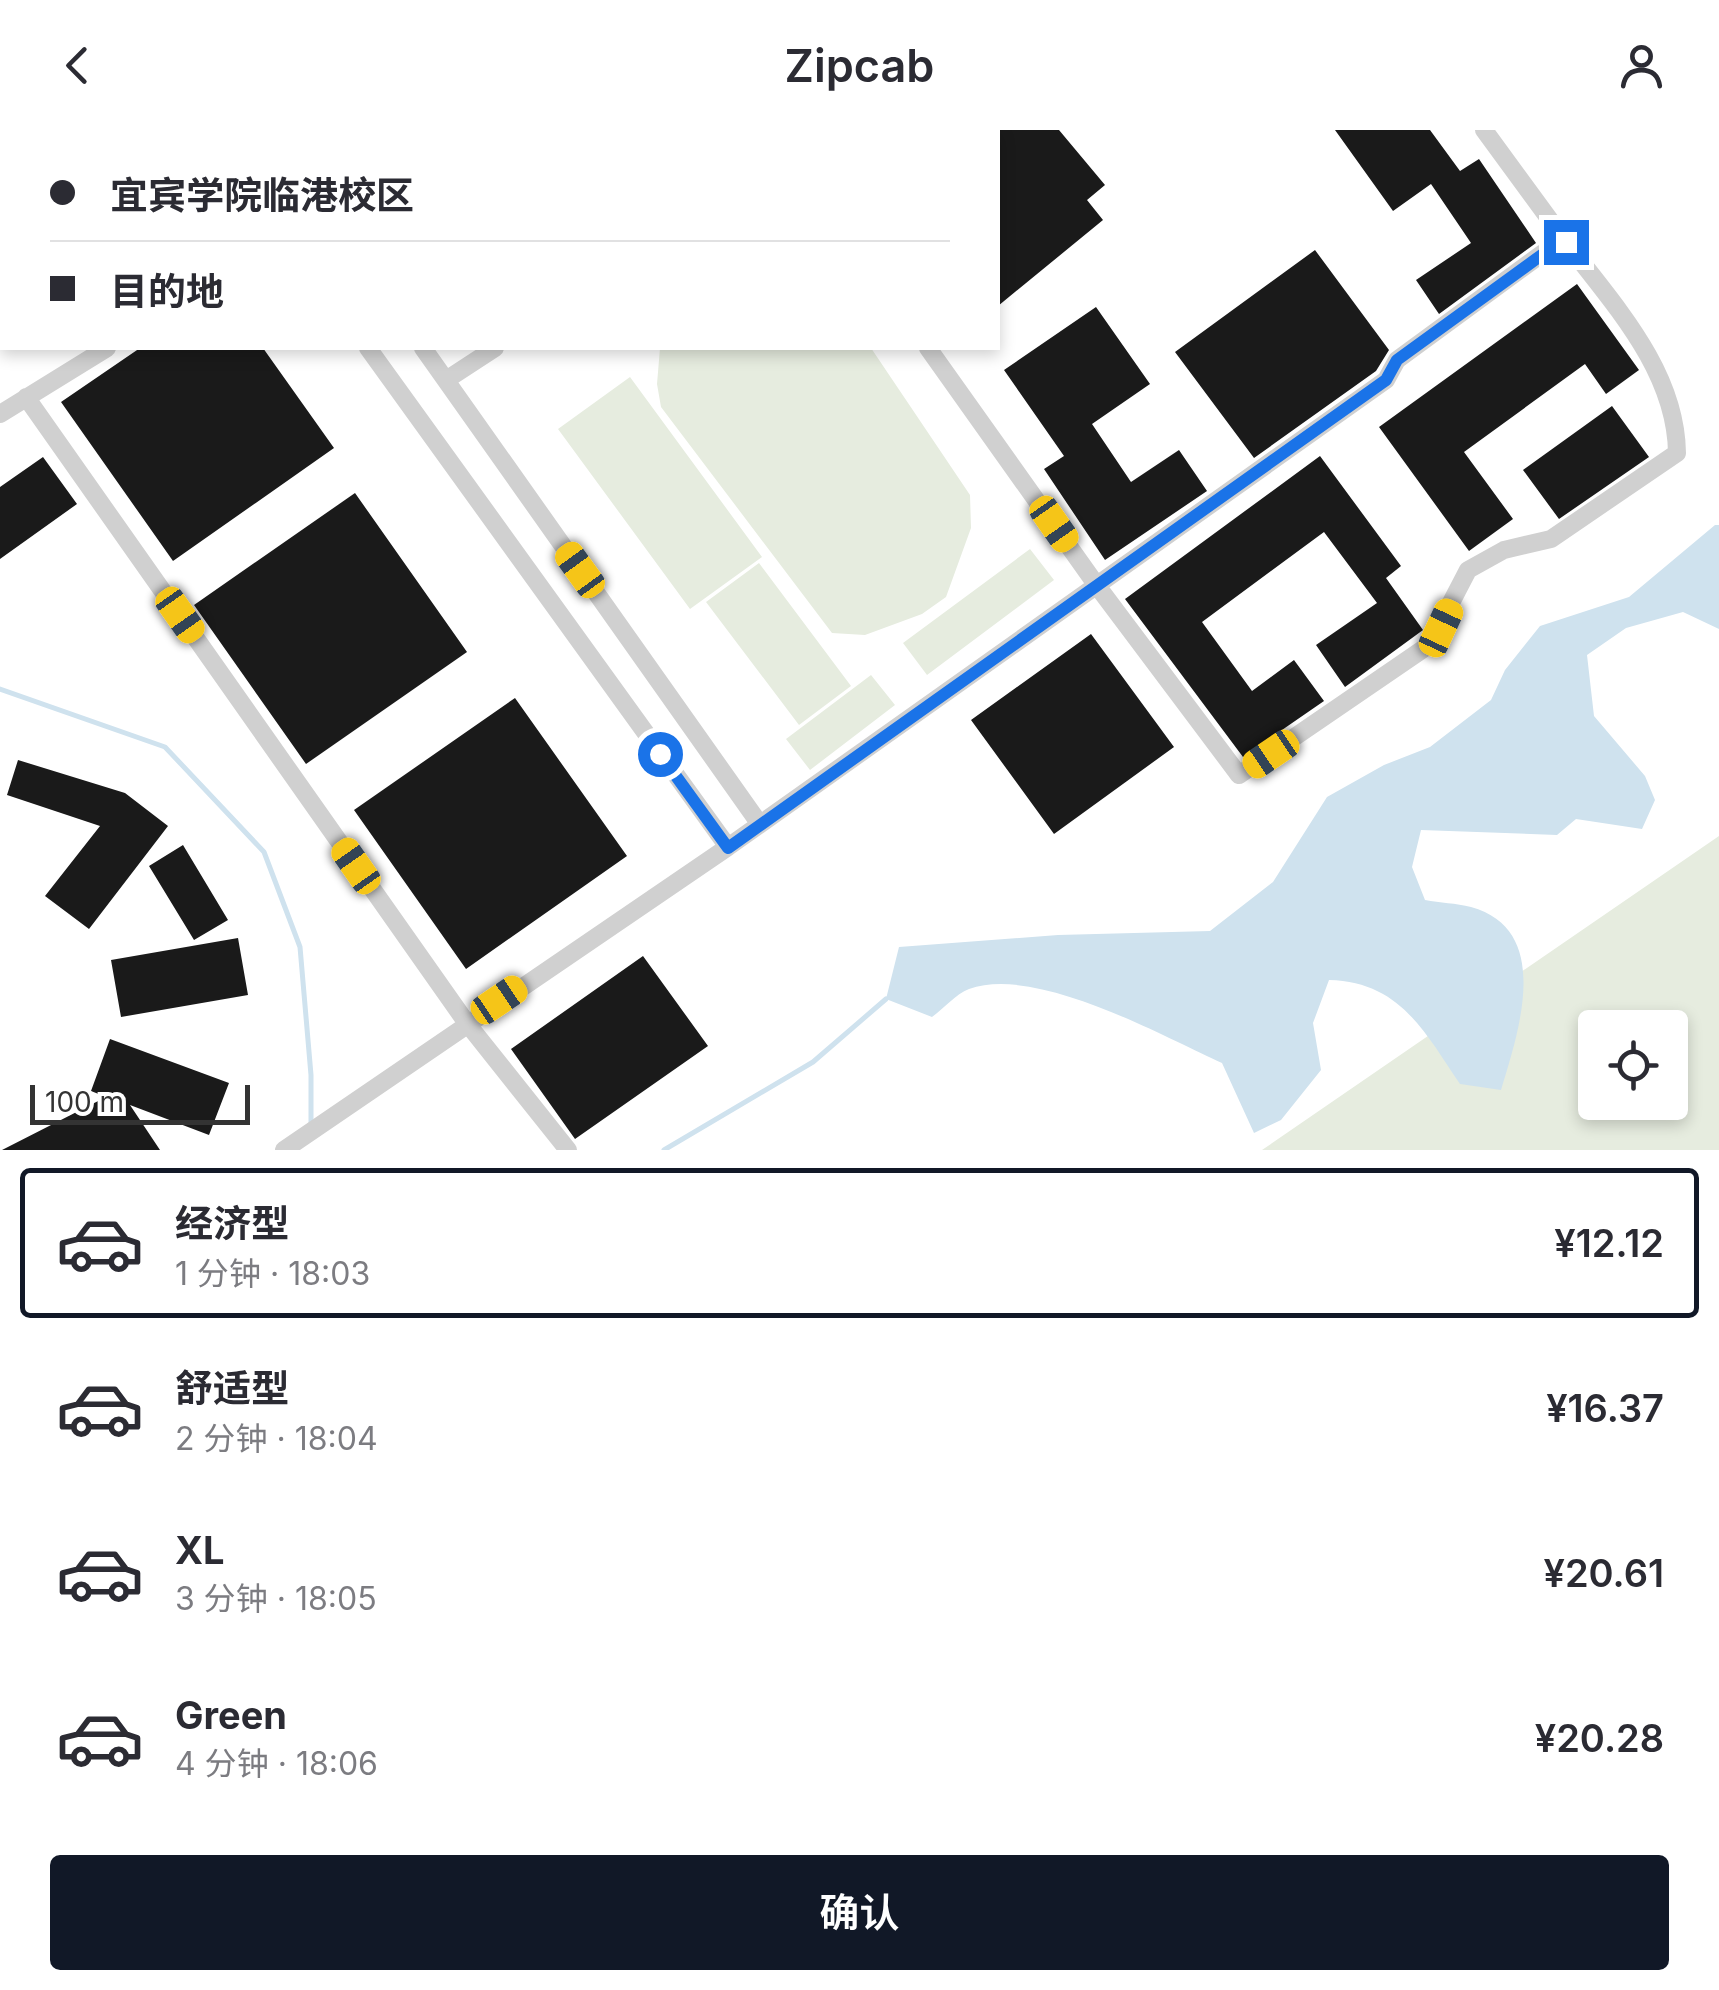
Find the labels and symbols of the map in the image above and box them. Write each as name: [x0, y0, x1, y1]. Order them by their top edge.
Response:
route end: [1544, 220, 1589, 265]
car: [1025, 491, 1083, 557]
car: [550, 537, 610, 603]
car: [151, 582, 209, 648]
car: [1415, 594, 1467, 662]
car: [1238, 725, 1304, 783]
route start: [638, 732, 683, 777]
car: [327, 833, 385, 899]
car: [466, 971, 532, 1029]
scale bar: [30, 1080, 250, 1124]

